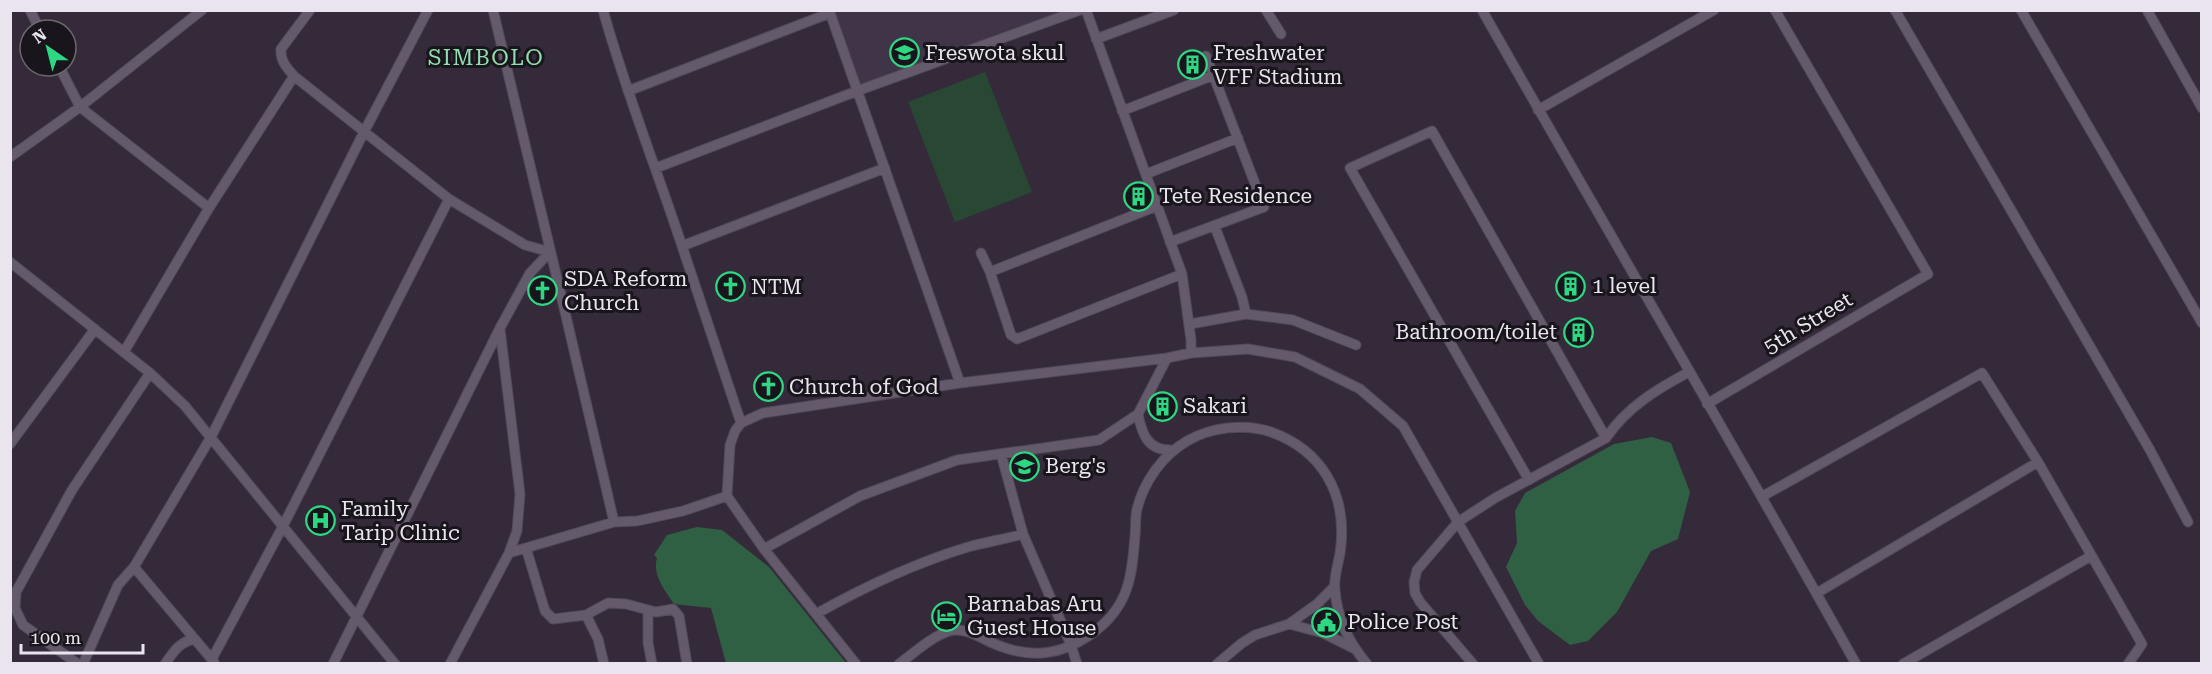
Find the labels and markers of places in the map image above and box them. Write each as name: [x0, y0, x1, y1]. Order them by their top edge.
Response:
school or university icon: Freswota skul: [888, 37, 920, 69]
place label: Freswota skul: [925, 41, 1065, 65]
place label: Freshwater VFF Stadium: [1213, 41, 1343, 89]
building icon: Freshwater VFF Stadium: [1176, 49, 1208, 81]
building icon: Tete Residence: [1122, 180, 1154, 212]
place label: Tete Residence: [1159, 184, 1312, 208]
place label: SDA Reform Church: [564, 267, 687, 315]
building icon: 1 level: [1555, 270, 1587, 302]
church icon: NTM: [714, 271, 746, 303]
place label: 1 level: [1592, 274, 1657, 298]
church icon: SDA Reform Church: [527, 275, 559, 307]
place label: NTM: [751, 275, 802, 299]
building icon: Bathroom/toilet: [1562, 316, 1594, 348]
place label: Bathroom/toilet: [1395, 320, 1557, 344]
church icon: Church of God: [752, 371, 784, 403]
place label: Church of God: [789, 375, 939, 399]
building icon: Sakari: [1146, 390, 1178, 422]
place label: Sakari: [1183, 394, 1247, 418]
school or university icon: Berg's: [1008, 450, 1040, 482]
place label: Berg's: [1045, 454, 1106, 478]
place label: Family Tarip Clinic: [341, 497, 460, 545]
hospital icon: Family Tarip Clinic: [304, 505, 336, 537]
place label: Barnabas Aru Guest House: [967, 592, 1102, 640]
hotel icon: Barnabas Aru Guest House: [930, 600, 962, 632]
public building icon: Police Post: [1310, 606, 1342, 638]
place label: Police Post: [1347, 610, 1459, 634]

